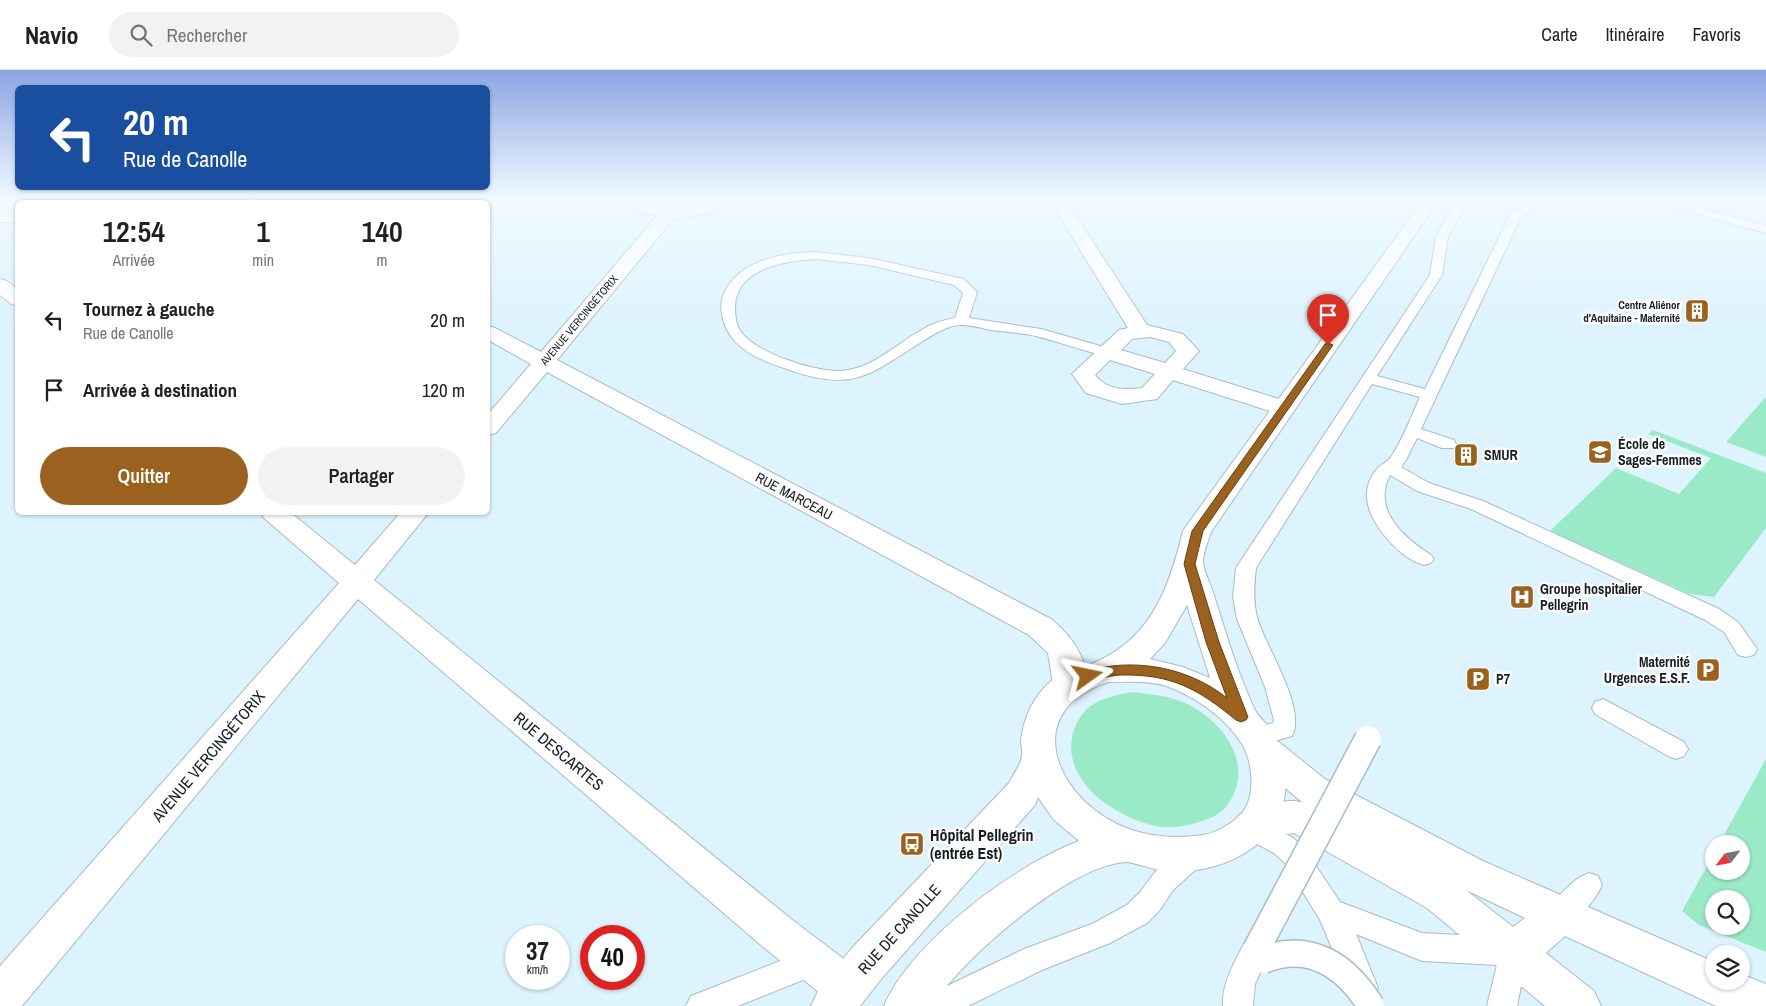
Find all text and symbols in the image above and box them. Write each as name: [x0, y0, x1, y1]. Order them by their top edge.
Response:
search box: [109, 12, 459, 57]
text: Navio: [25, 19, 79, 51]
icon: search: [127, 21, 155, 49]
text: Rechercher: [167, 22, 247, 48]
text: Carte: [1541, 22, 1577, 47]
text: Itinéraire: [1605, 22, 1665, 47]
text: Favoris: [1693, 22, 1741, 47]
text: 20 m: [123, 99, 188, 146]
icon: left: [40, 105, 105, 170]
text: Rue de Canolle: [123, 144, 247, 174]
text: 12:54: [102, 211, 165, 251]
text: 1: [256, 211, 270, 251]
text: 140: [362, 211, 403, 251]
text: Arrivée: [112, 249, 155, 271]
text: min: [252, 249, 274, 271]
text: m: [377, 249, 388, 271]
street label: AVENUE VERCINGÉTORIX: [537, 272, 621, 369]
pin: [1307, 294, 1349, 345]
text: Tournez à gauche: [83, 296, 214, 322]
place label: Centre Aliénor d'Aquitaine - Maternité: [1583, 298, 1680, 325]
building icon: Centre Aliénor d'Aquitaine - Maternité: [1684, 298, 1710, 324]
icon: arrive: [1314, 301, 1342, 329]
icon: left: [40, 306, 68, 334]
text: 20 m: [430, 307, 465, 333]
text: Rue de Canolle: [83, 322, 173, 344]
icon: arrive: [40, 376, 68, 404]
text: Arrivée à destination: [83, 377, 237, 403]
text: 120 m: [422, 377, 465, 403]
place label: École de Sages-Femmes: [1618, 435, 1702, 469]
school or university icon: École de Sages-Femmes: [1587, 439, 1613, 465]
building icon: SMUR: [1453, 442, 1479, 468]
place label: SMUR: [1484, 446, 1519, 464]
button: Quitter: [40, 447, 248, 505]
button: Partager: [258, 447, 465, 505]
street label: RUE MARCEAU: [752, 468, 836, 524]
place label: Groupe hospitalier Pellegrin: [1540, 580, 1643, 614]
hospital icon: Groupe hospitalier Pellegrin: [1509, 584, 1535, 610]
position arrow: [1061, 649, 1113, 701]
place label: Maternité Urgences E.S.F.: [1604, 653, 1690, 687]
parking icon: Maternité Urgences E.S.F.: [1695, 657, 1721, 683]
parking icon: P7: [1465, 666, 1491, 692]
place label: P7: [1496, 670, 1511, 688]
street label: AVENUE VERCINGÉTORIX: [146, 686, 270, 827]
street label: RUE DESCARTES: [509, 707, 609, 795]
place label: Hôpital Pellegrin (entrée Est): [930, 824, 1034, 864]
bus stop icon: Hôpital Pellegrin (entrée Est): [899, 831, 925, 857]
north arrow: [1705, 835, 1750, 880]
map controls: [1705, 835, 1750, 990]
street label: RUE DE CANOLLE: [853, 879, 945, 979]
button: search: [1705, 890, 1750, 935]
speed limit sign: 40: [580, 925, 645, 990]
text: 37: [526, 934, 549, 968]
button: layers: [1705, 945, 1750, 990]
text: km/h: [527, 962, 548, 978]

